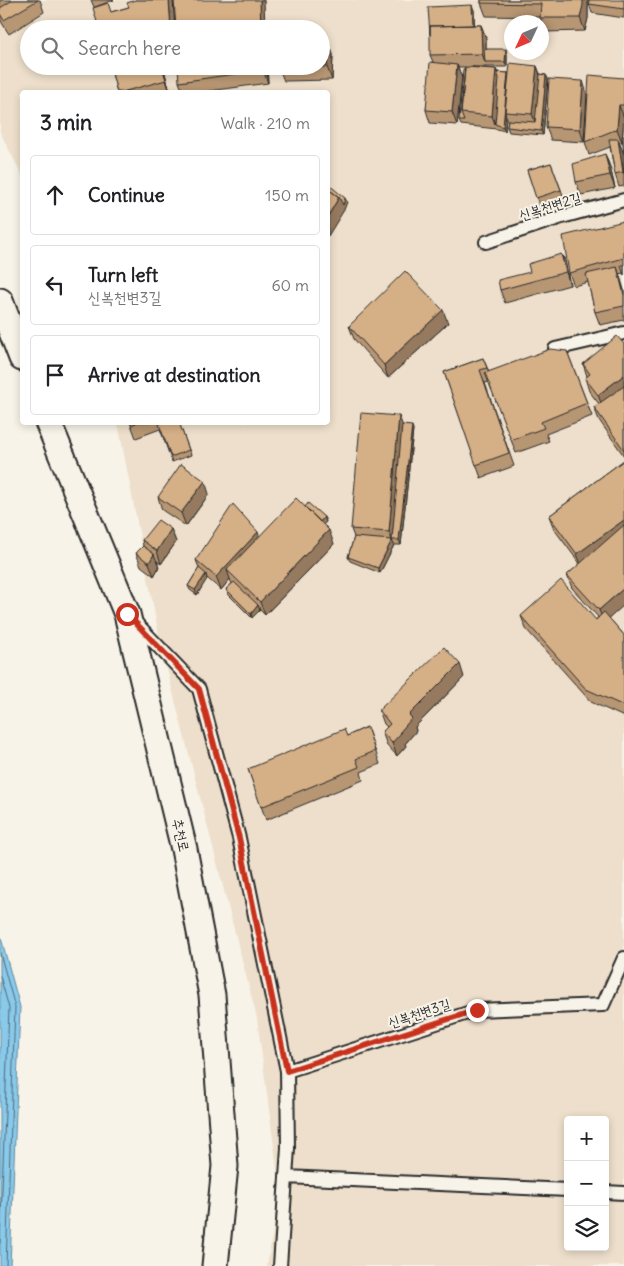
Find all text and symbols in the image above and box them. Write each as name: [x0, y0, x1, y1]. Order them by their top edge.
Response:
north arrow: [504, 15, 549, 60]
search box: [20, 20, 330, 75]
icon: search: [38, 34, 66, 62]
text: Search here: [78, 36, 181, 60]
text: 3 min: [40, 109, 92, 136]
text: Walk · 210 m: [220, 113, 310, 133]
icon: ahead: [41, 181, 69, 209]
text: Continue: [88, 183, 165, 207]
text: 150 m: [265, 185, 309, 205]
street label: 신복천변2길: [517, 188, 584, 224]
text: Turn left: [88, 263, 158, 287]
icon: left: [41, 271, 69, 299]
text: 60 m: [271, 275, 309, 295]
text: 신복천변3길: [88, 287, 161, 307]
icon: arrive: [41, 361, 69, 389]
text: Arrive at destination: [88, 363, 261, 387]
route start: [116, 603, 139, 626]
street label: 추천로: [168, 817, 194, 853]
street label: 신복천변3길: [386, 994, 453, 1031]
route end: [466, 999, 489, 1022]
map controls: [564, 1116, 609, 1251]
button: +: [564, 1116, 609, 1161]
button: −: [564, 1161, 609, 1206]
button: layers: [564, 1206, 609, 1251]

